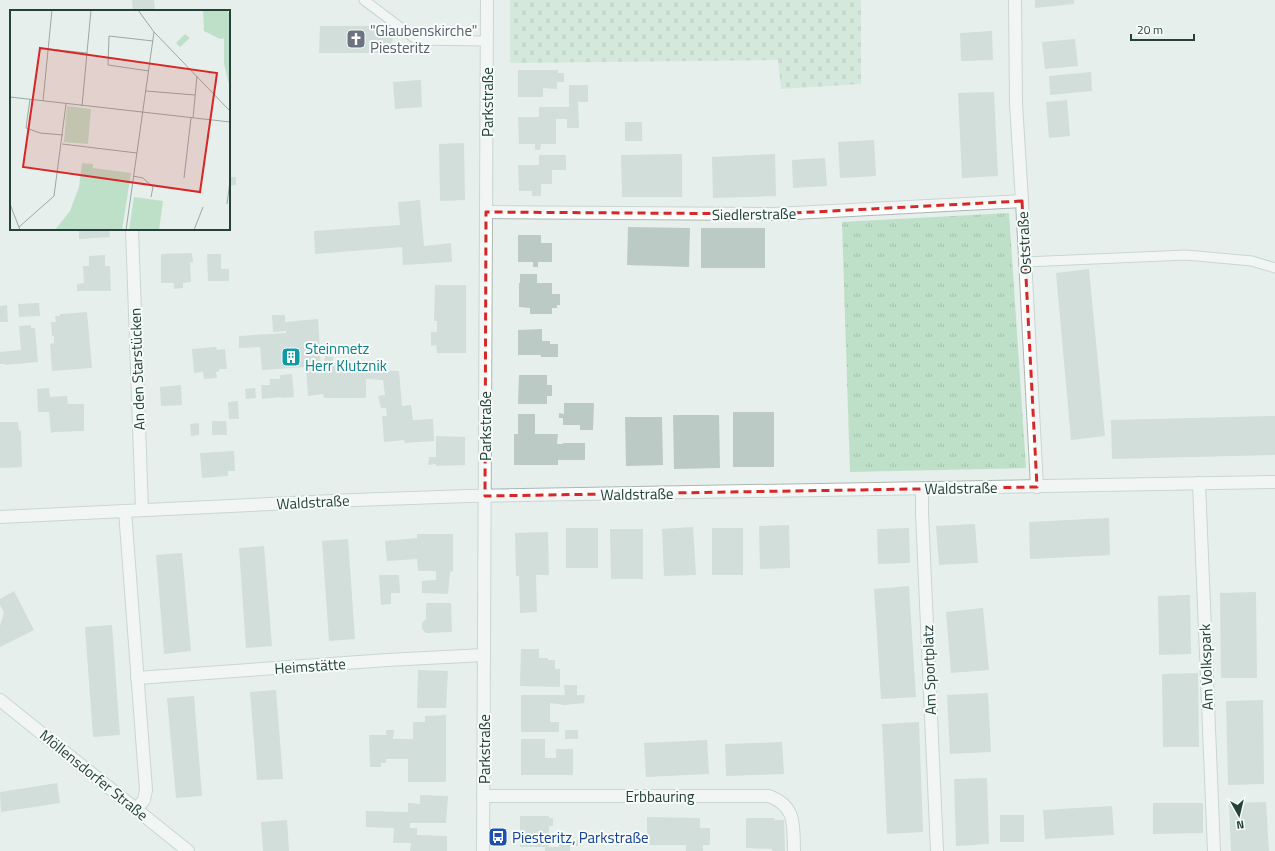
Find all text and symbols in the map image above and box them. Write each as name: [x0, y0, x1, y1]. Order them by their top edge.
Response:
inset map: [10, 10, 230, 230]
scale bar: [1131, 16, 1194, 42]
place label: "Glaubenskirche" Piesteritz: [370, 19, 477, 59]
text: 20 m: [1137, 20, 1163, 39]
church icon: "Glaubenskirche" Piesteritz: [345, 28, 367, 50]
street label: Parkstraße: [476, 67, 499, 137]
street label: Siedlerstraße: [712, 202, 796, 226]
street label: Oststraße: [1011, 211, 1037, 275]
street label: An den Starstücken: [123, 307, 151, 431]
place label: Steinmetz Herr Klutznik: [305, 337, 387, 377]
building icon: Steinmetz Herr Klutznik: [280, 346, 302, 368]
street label: Parkstraße: [474, 391, 497, 461]
street label: Waldstraße: [924, 476, 998, 500]
street label: Waldstraße: [600, 482, 674, 506]
street label: Waldstraße: [276, 489, 350, 515]
street label: Am Volkspark: [1193, 623, 1219, 711]
street label: Am Sportplatz: [916, 624, 942, 715]
street label: Heimstätte: [274, 652, 346, 680]
street label: Parkstraße: [473, 714, 496, 784]
street label: Möllensdorfer Straße: [35, 724, 153, 826]
street label: Erbbauring: [626, 785, 695, 808]
north arrow: [1219, 795, 1259, 835]
text: N: [1236, 816, 1245, 833]
bus stop icon: Piesteritz, Parkstraße: [487, 826, 509, 848]
place label: Piesteritz, Parkstraße: [512, 826, 649, 849]

